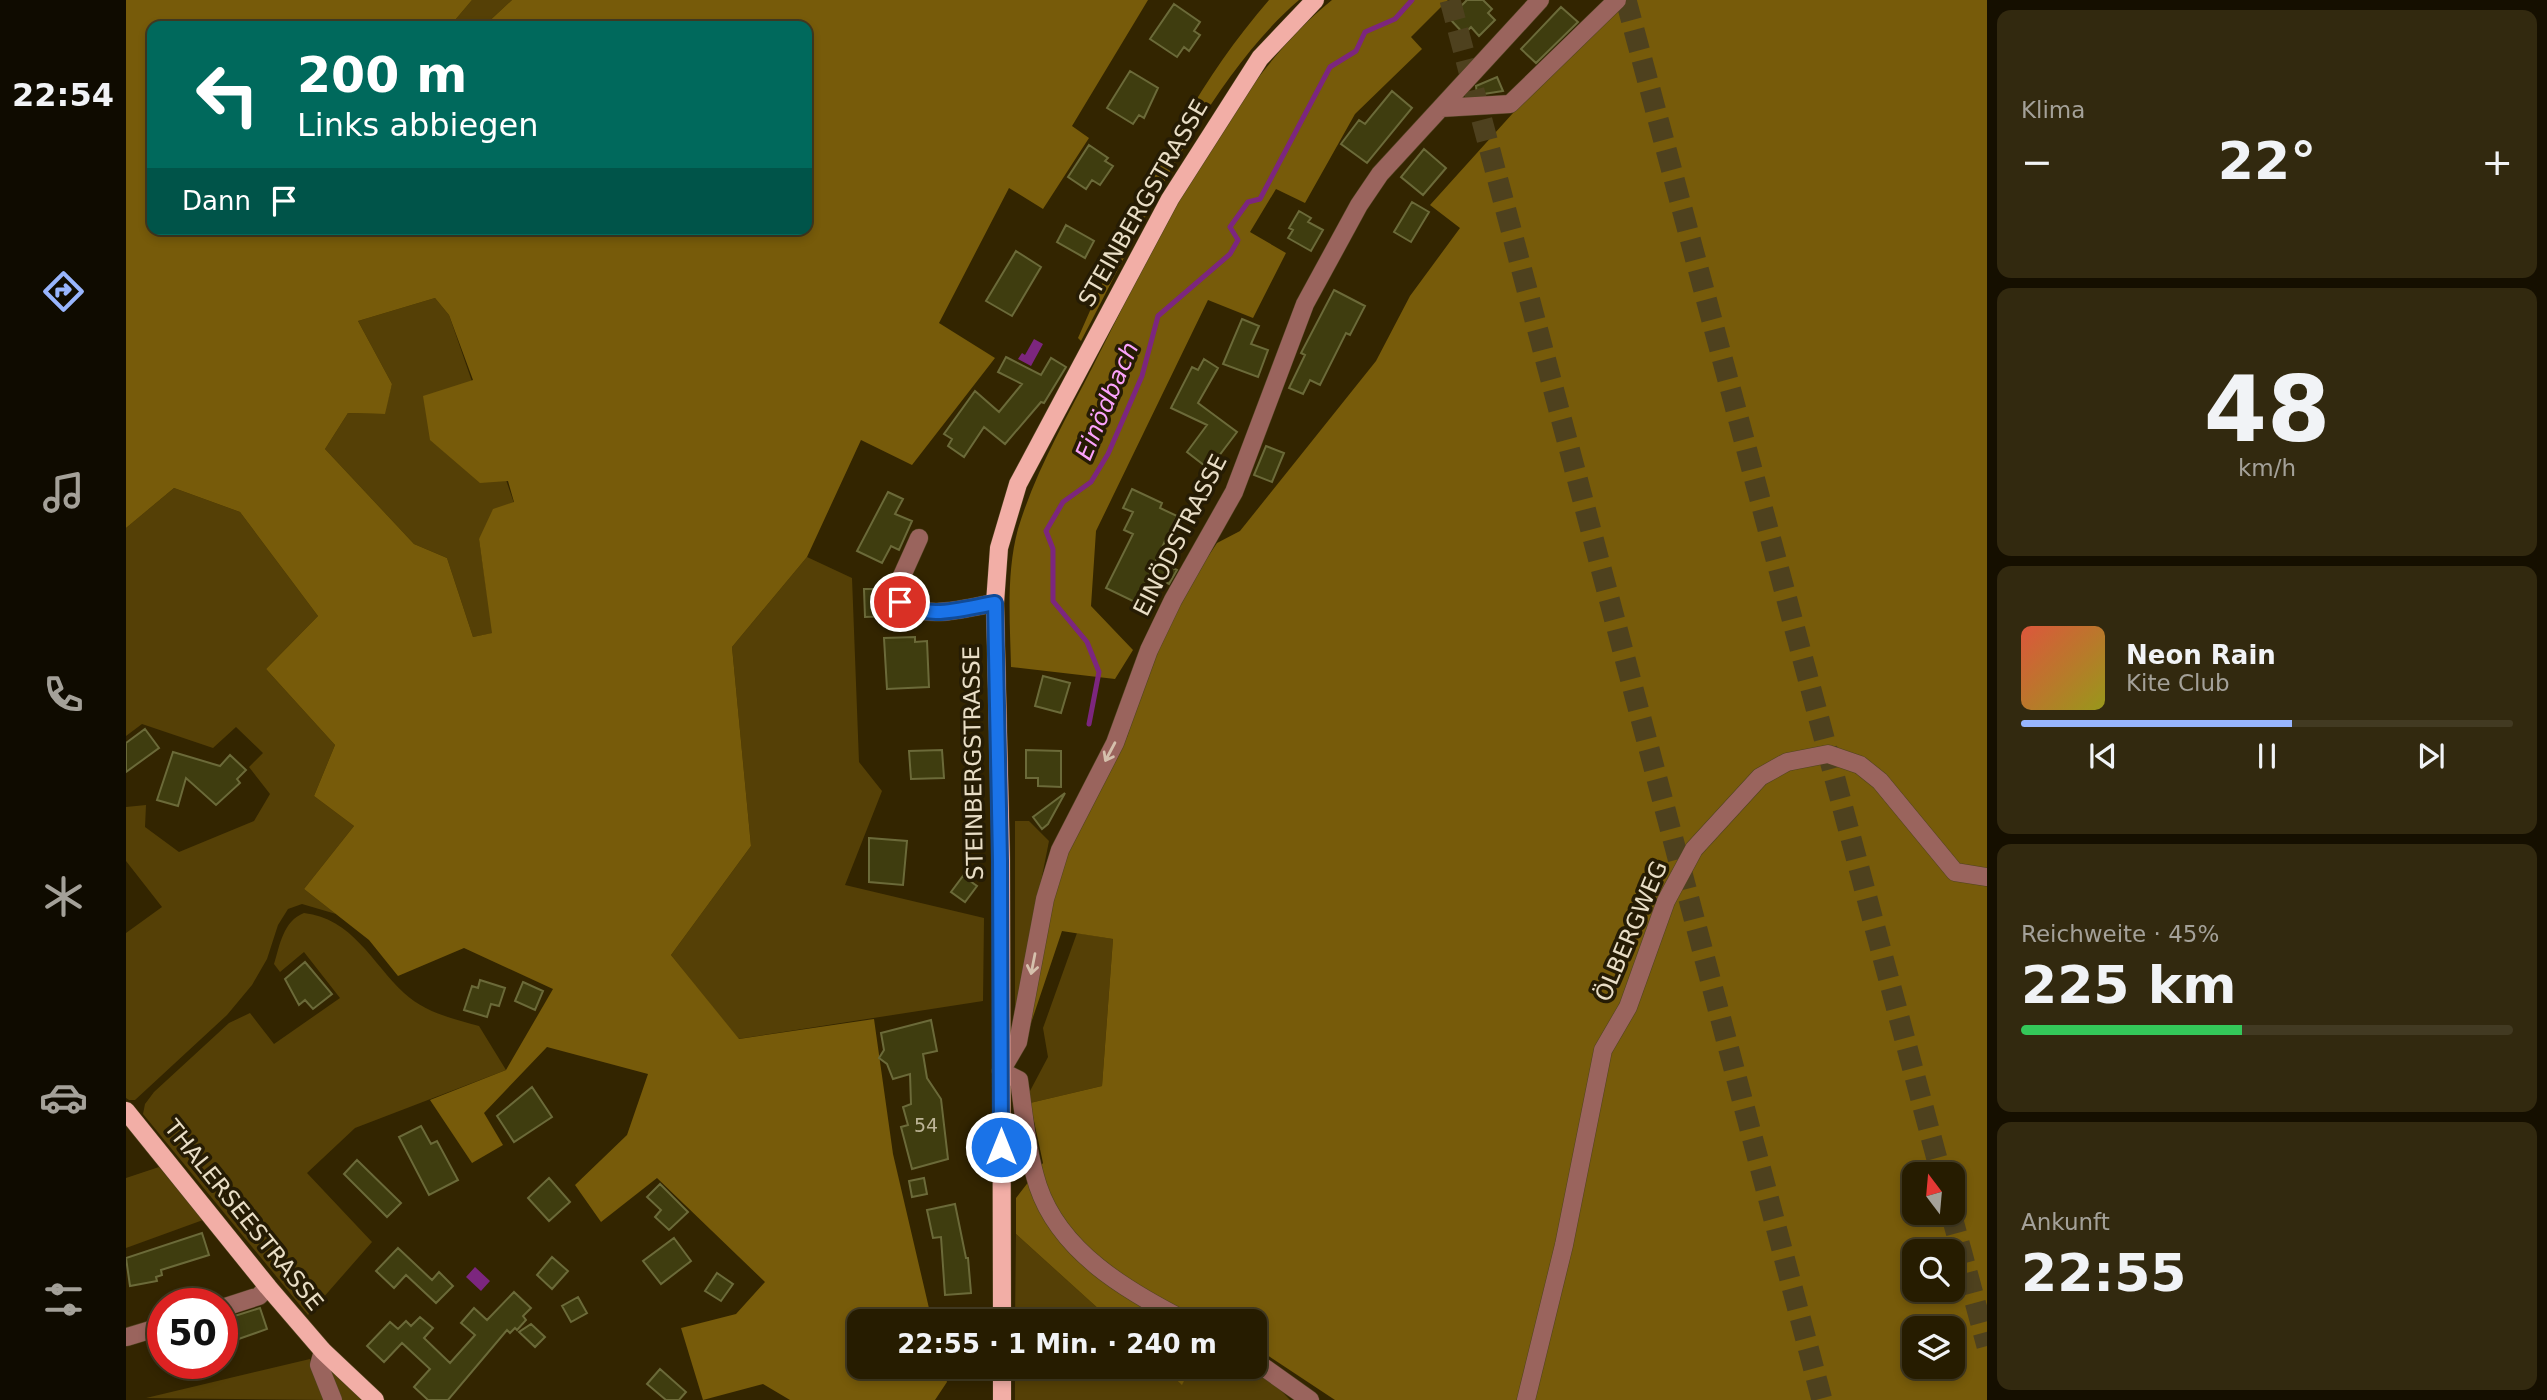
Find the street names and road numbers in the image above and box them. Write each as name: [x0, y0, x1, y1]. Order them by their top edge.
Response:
street label: STEINBERGSTRASSE: [1073, 95, 1213, 311]
street label: EINÖDSTRASSE: [1127, 450, 1232, 620]
street label: STEINBERGSTRASSE: [958, 646, 988, 880]
street label: ÖLBERGWEG: [1589, 856, 1672, 1005]
street label: THALERSEESTRASSE: [159, 1114, 329, 1315]

